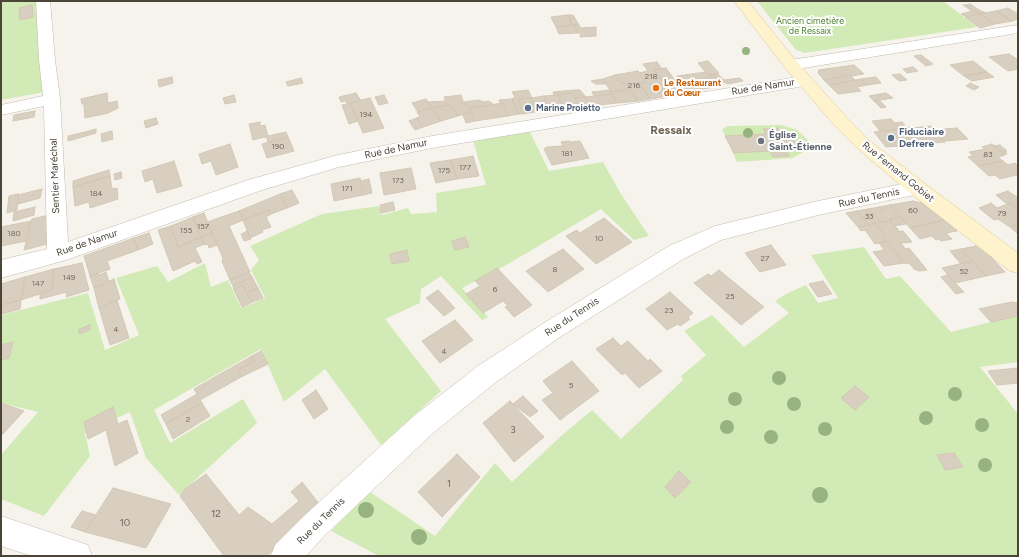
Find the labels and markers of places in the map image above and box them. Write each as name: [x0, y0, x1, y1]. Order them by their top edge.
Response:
place label: Le Restaurant du Cœur: [664, 78, 721, 99]
marker: Le Restaurant du Cœur: [651, 83, 661, 93]
marker: Marine Proietto: [523, 103, 533, 113]
place label: Marine Proietto: [536, 103, 600, 113]
place label: Fiduciaire Defrere: [899, 126, 944, 150]
place label: Église Saint-Étienne: [769, 129, 832, 152]
marker: Fiduciaire Defrere: [886, 133, 896, 143]
marker: Église Saint-Étienne: [756, 136, 766, 146]

